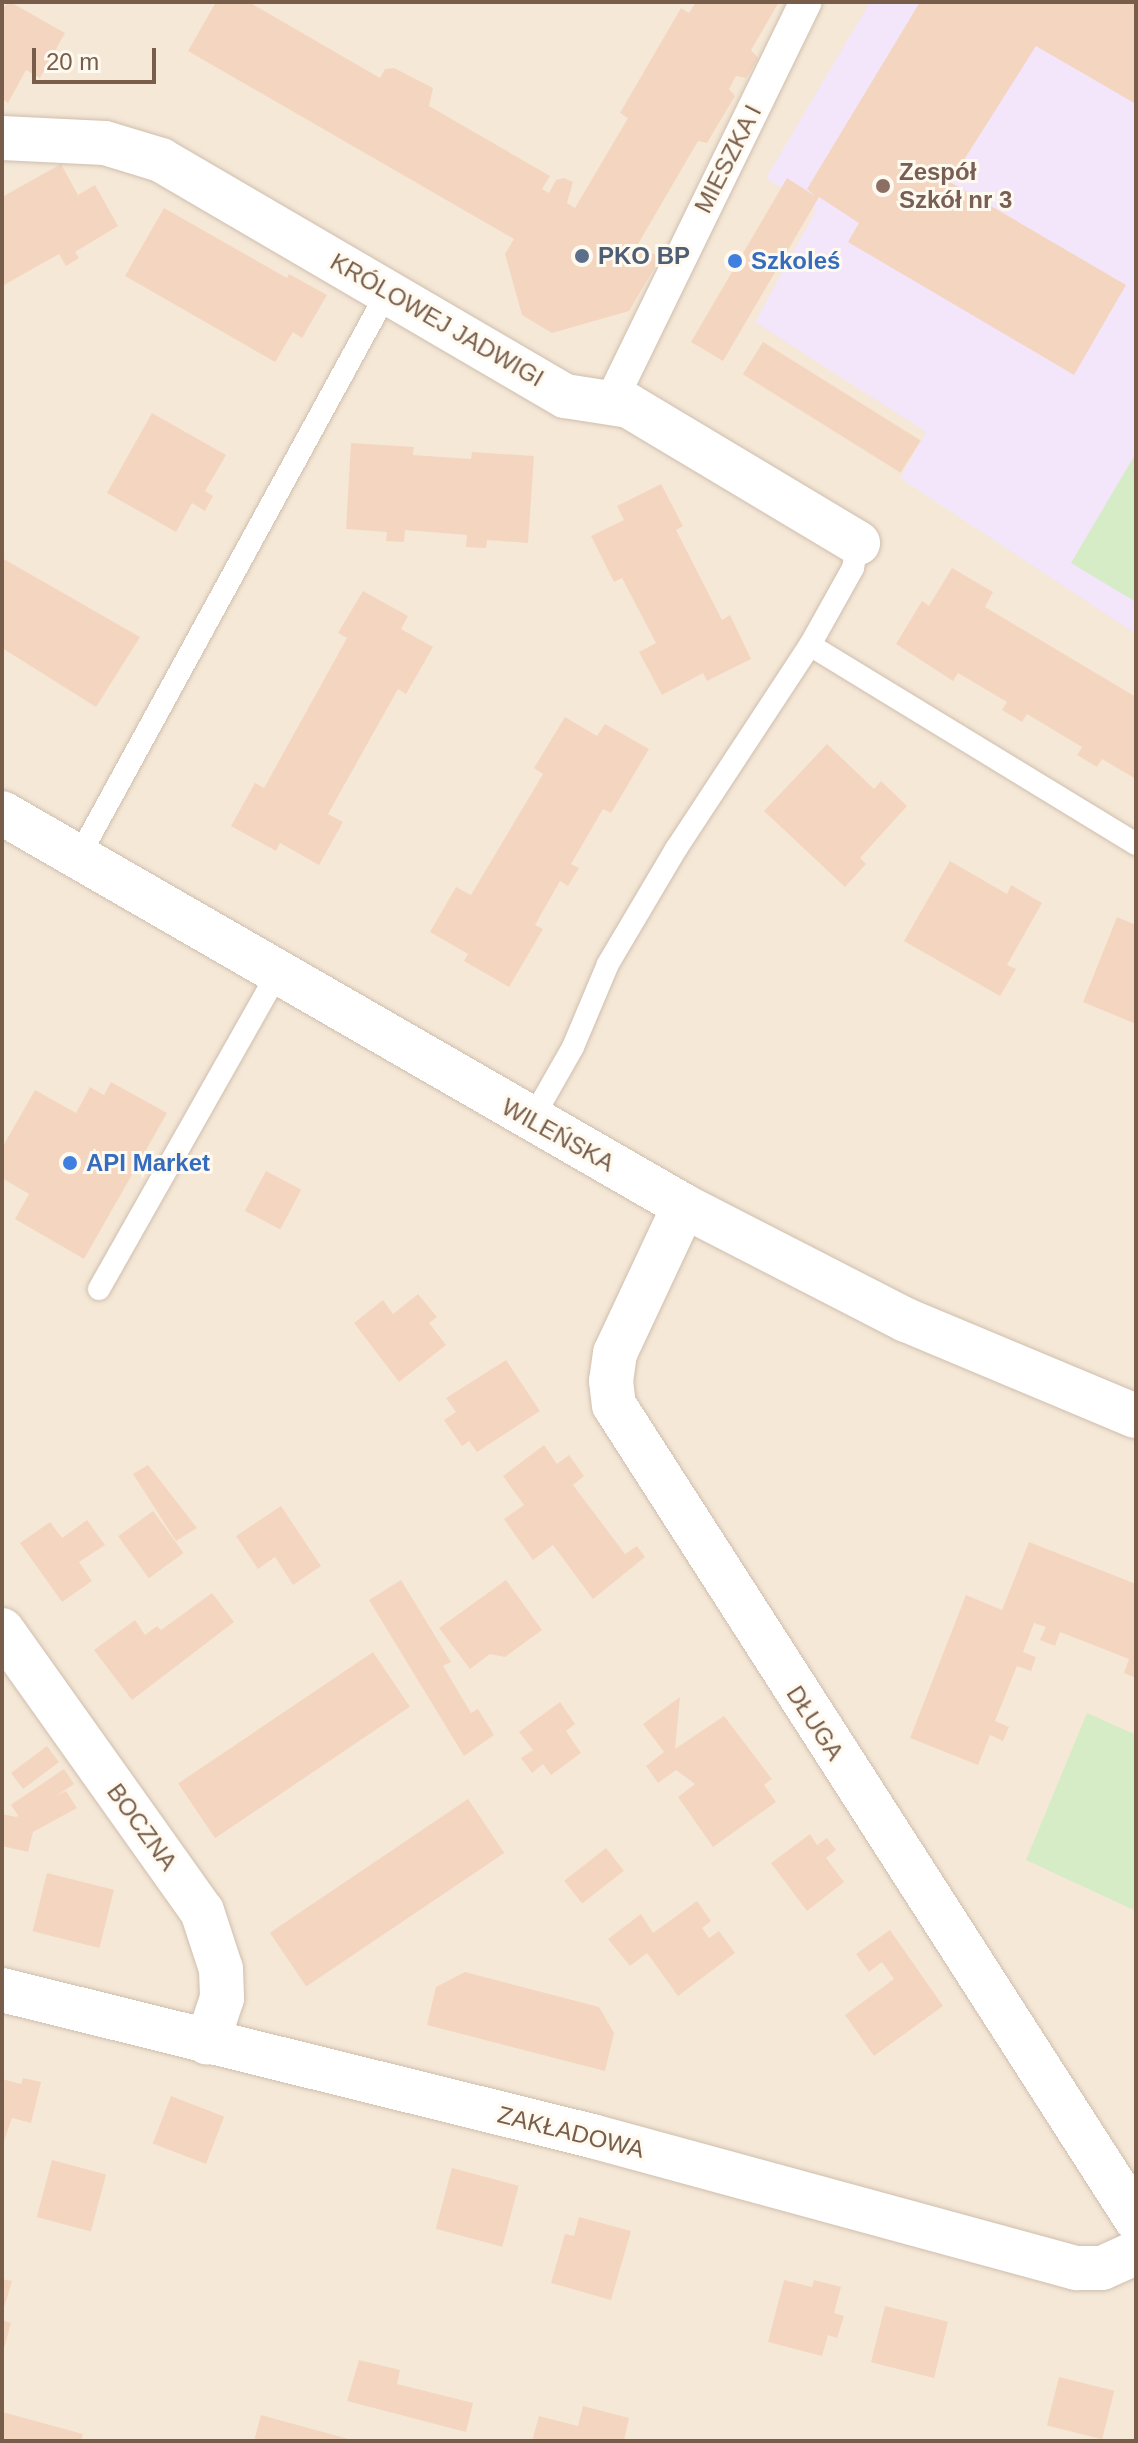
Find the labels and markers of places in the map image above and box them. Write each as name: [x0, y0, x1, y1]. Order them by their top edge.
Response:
place label: Zespół Szkół nr 3: [899, 158, 1012, 214]
marker: Zespół Szkół nr 3: [874, 177, 892, 195]
place label: PKO BP: [598, 242, 690, 270]
marker: PKO BP: [573, 247, 591, 265]
place label: Szkoleś: [751, 247, 840, 275]
marker: Szkoleś: [726, 252, 744, 270]
place label: API Market: [86, 1149, 210, 1177]
marker: API Market: [61, 1154, 79, 1172]

